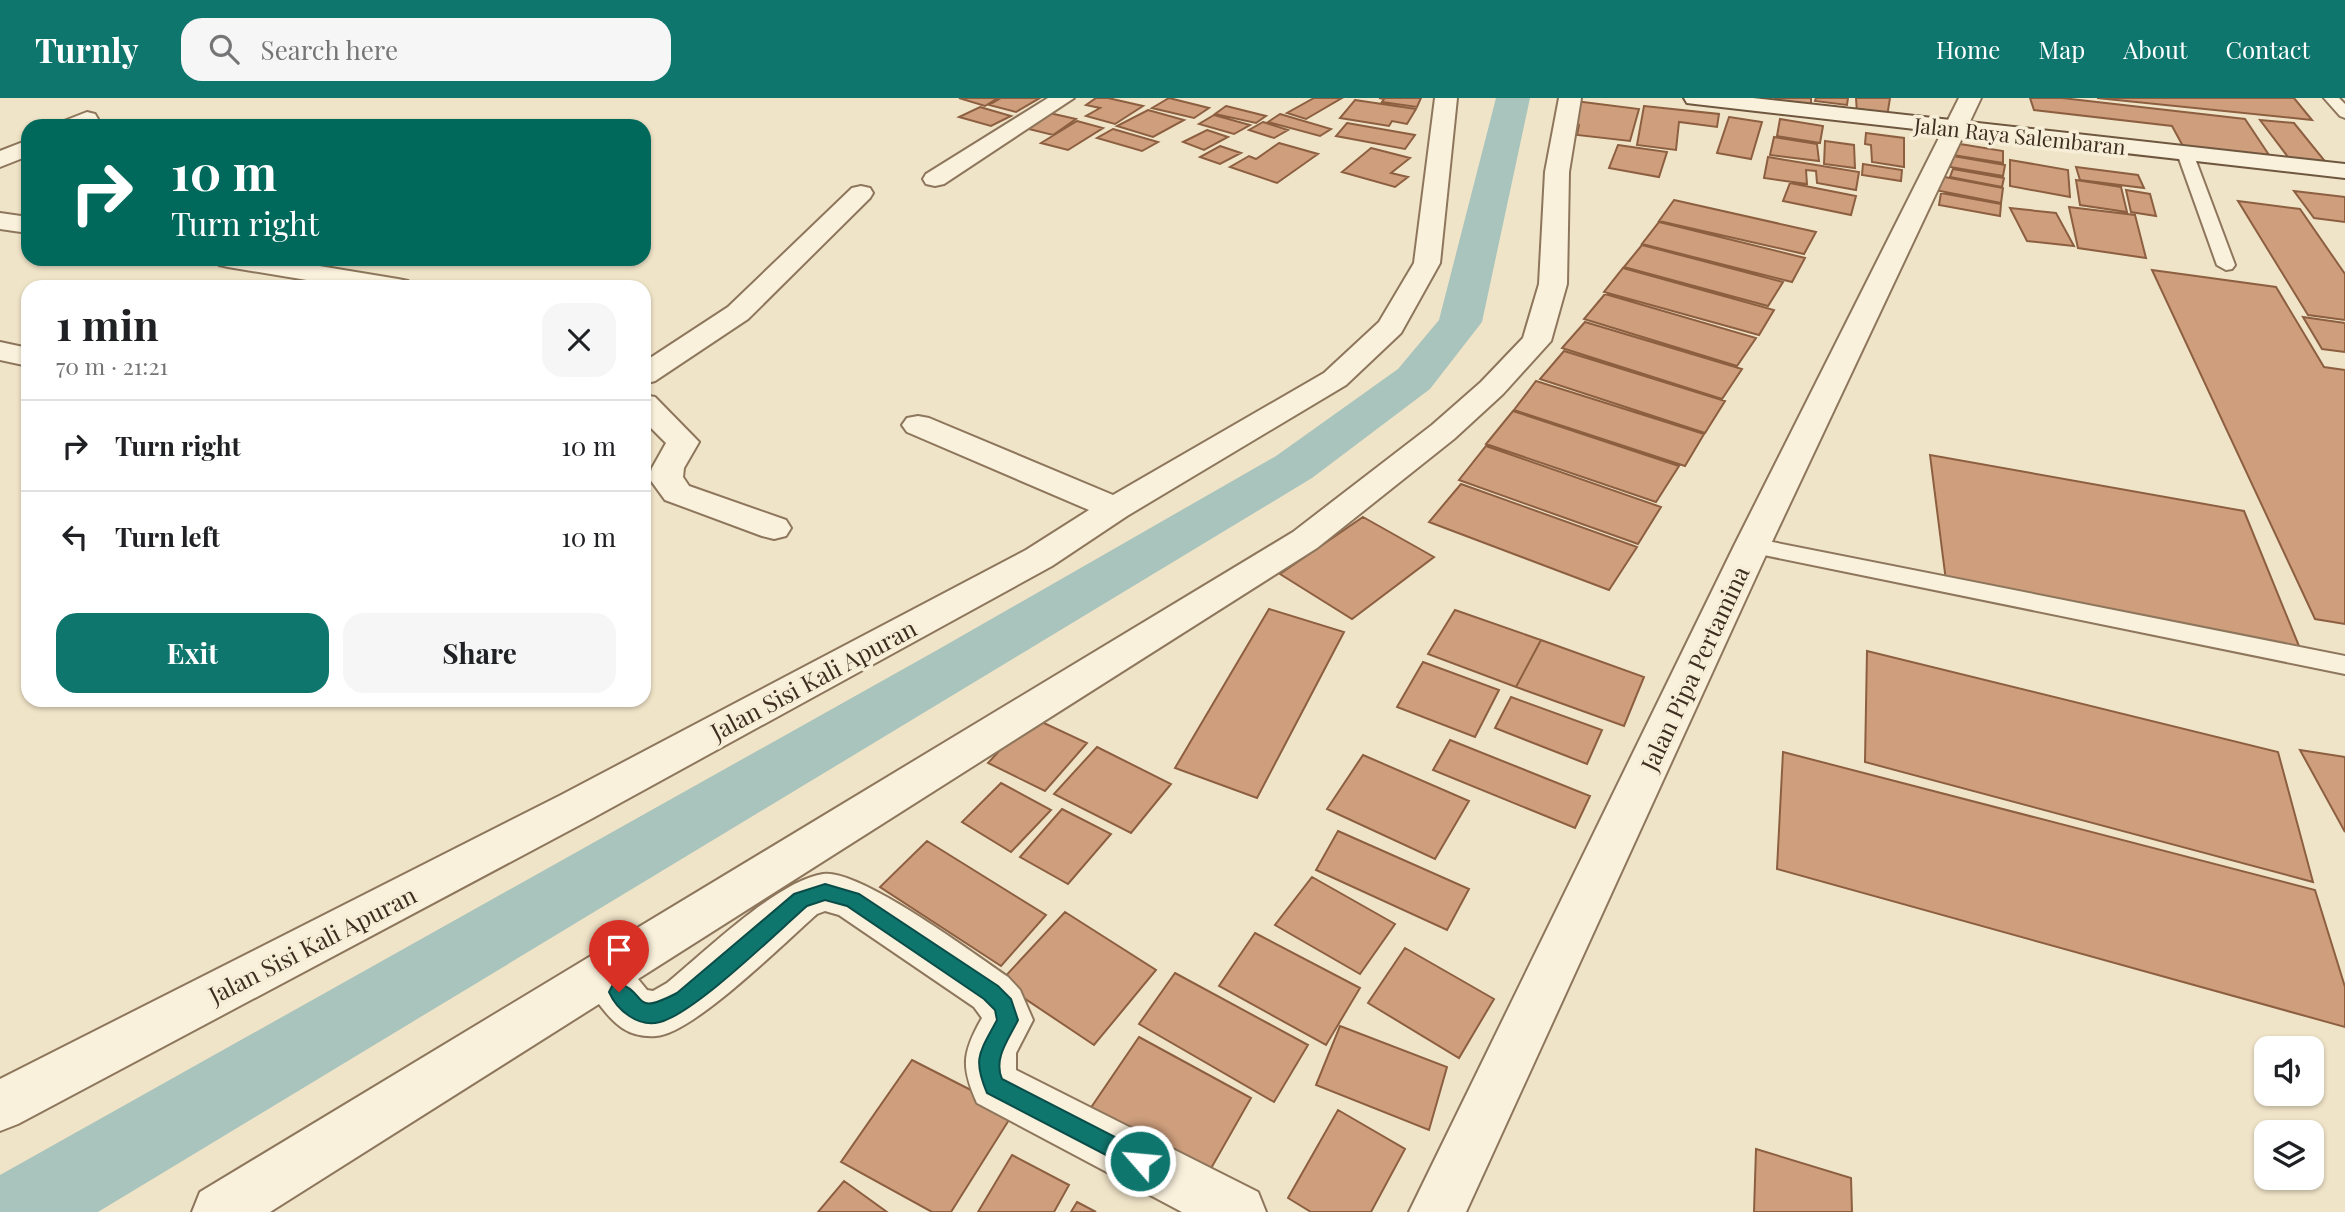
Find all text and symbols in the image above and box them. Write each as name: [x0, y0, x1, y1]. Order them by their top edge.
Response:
search box: [181, 18, 671, 81]
text: Turnly: [35, 27, 139, 71]
icon: search: [205, 30, 243, 68]
text: Search here: [261, 32, 398, 67]
text: Home: [1936, 33, 2000, 65]
text: Map: [2038, 33, 2085, 65]
text: About: [2123, 33, 2187, 65]
text: Contact: [2225, 33, 2310, 65]
street label: Jalan Raya Salembaran: [1912, 110, 2128, 160]
text: 10 m: [171, 138, 277, 203]
icon: right: [56, 147, 147, 238]
text: Turn right: [171, 201, 319, 244]
text: 1 min: [56, 296, 159, 352]
button: close: [542, 303, 616, 377]
text: 70 m · 21:21: [56, 350, 168, 381]
icon: right: [56, 427, 94, 465]
text: Turn right: [115, 428, 241, 463]
text: 10 m: [561, 428, 616, 463]
icon: left: [56, 518, 94, 556]
text: Turn left: [115, 519, 220, 554]
text: 10 m: [561, 519, 616, 554]
street label: Jalan Pipa Pertamina: [1632, 560, 1756, 777]
street label: Jalan Sisi Kali Apuran: [704, 611, 922, 747]
button: Exit: [56, 613, 329, 693]
button: Share: [343, 613, 616, 693]
street label: Jalan Sisi Kali Apuran: [202, 878, 421, 1011]
pin: [589, 920, 649, 992]
icon: arrive: [600, 931, 638, 969]
map controls: [2254, 1036, 2324, 1190]
button: sound: [2254, 1036, 2324, 1106]
button: layers: [2254, 1120, 2324, 1190]
position arrow: [1103, 1124, 1177, 1198]

